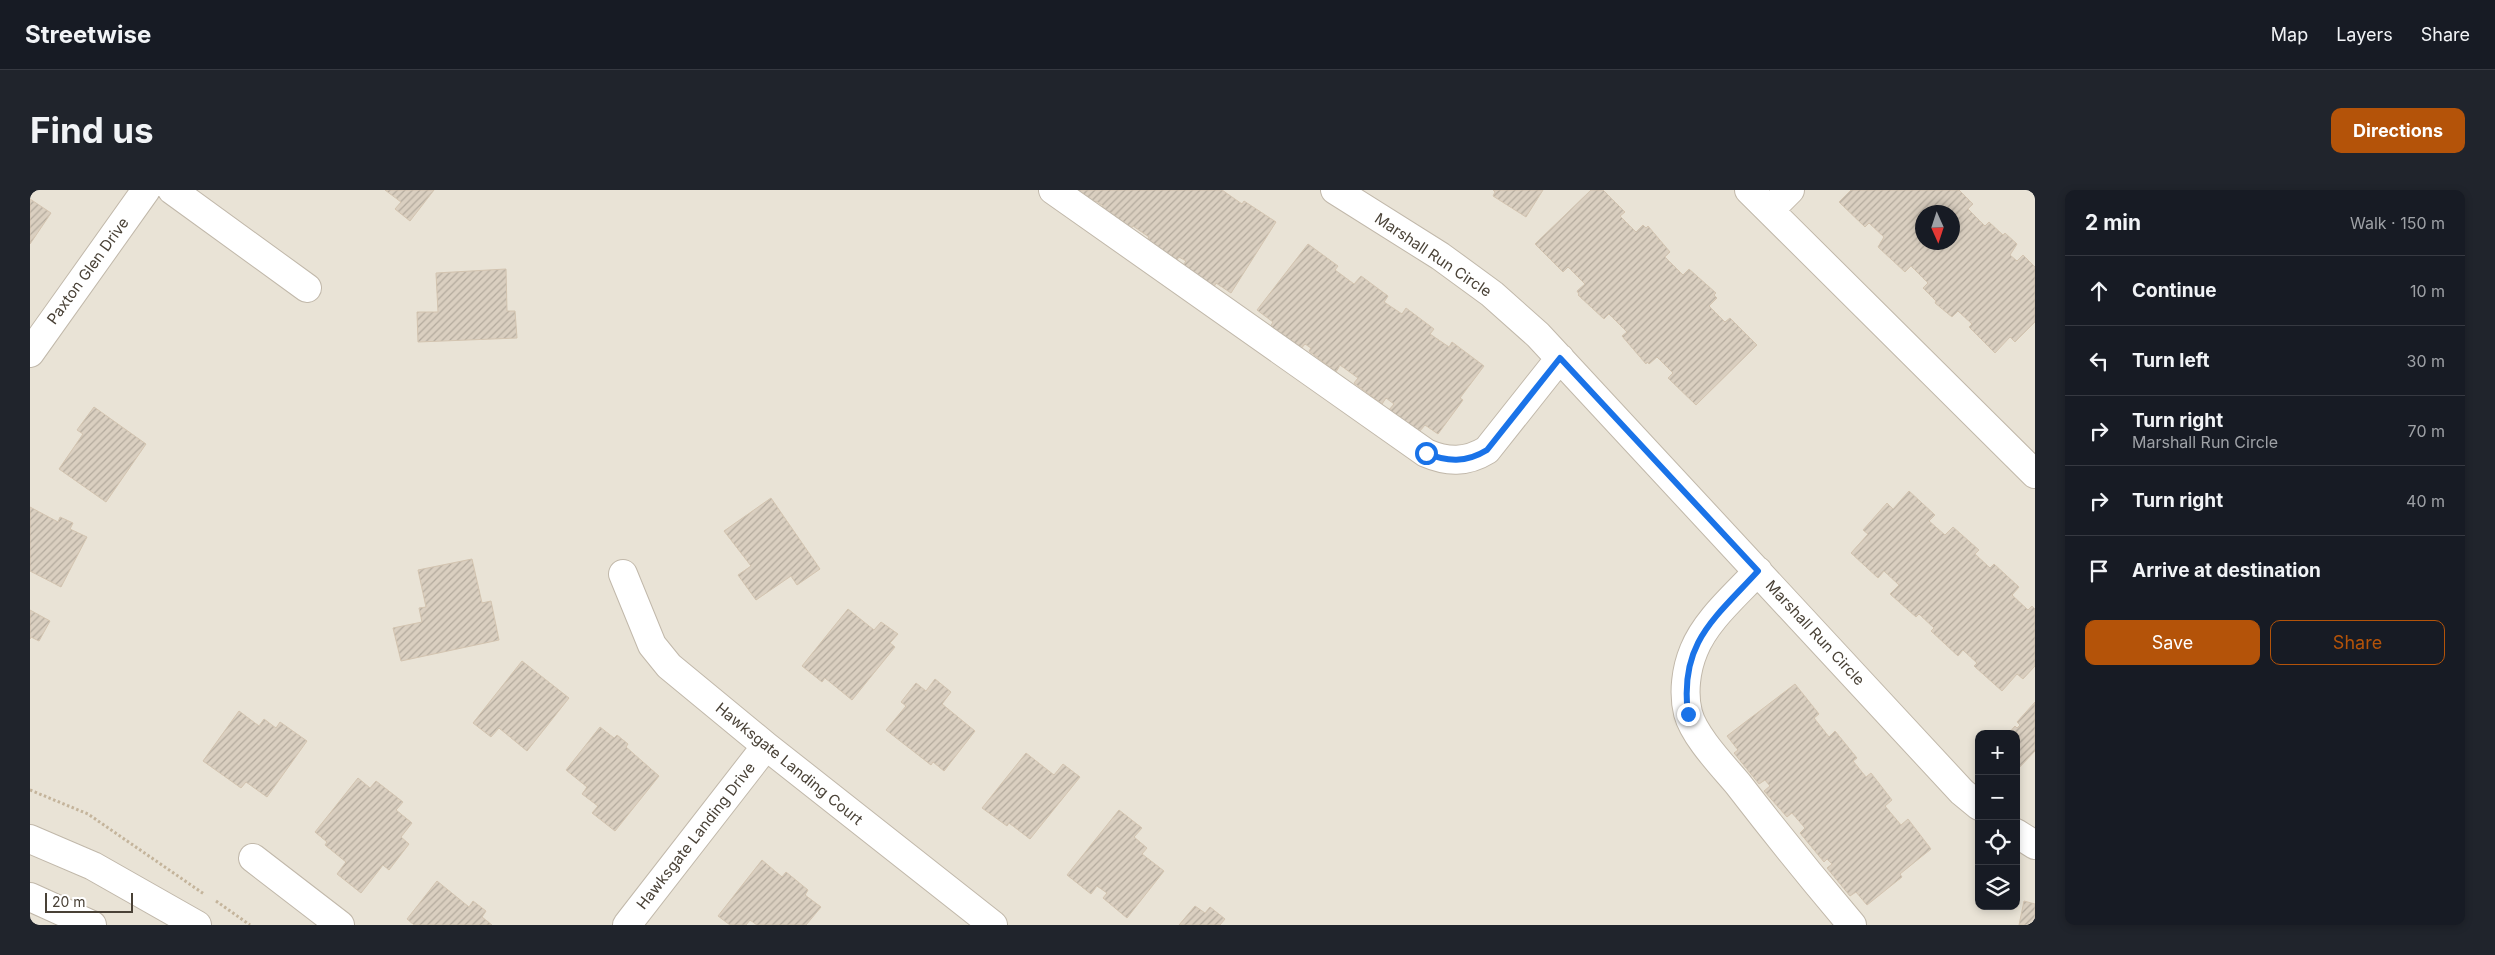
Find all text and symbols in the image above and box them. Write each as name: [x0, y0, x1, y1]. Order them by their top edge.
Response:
text: Streetwise: [25, 20, 151, 49]
text: Map: [2271, 24, 2308, 45]
text: Layers: [2336, 24, 2393, 45]
text: Share: [2421, 24, 2470, 45]
button: Directions: [2331, 108, 2465, 153]
text: Find us: [30, 109, 154, 151]
north arrow: [1915, 205, 1960, 250]
street label: Marshall Run Circle: [1371, 208, 1495, 301]
text: 2 min: [2085, 210, 2141, 235]
text: Walk · 150 m: [2350, 213, 2445, 233]
street label: Paxton Glen Drive: [43, 214, 133, 328]
icon: ahead: [2085, 277, 2113, 305]
text: Continue: [2132, 279, 2217, 302]
text: 10 m: [2410, 281, 2445, 301]
icon: left: [2085, 347, 2113, 375]
text: Turn left: [2132, 349, 2210, 372]
text: 30 m: [2407, 351, 2445, 371]
text: Turn right: [2132, 409, 2223, 432]
icon: right: [2085, 417, 2113, 445]
text: 70 m: [2408, 421, 2445, 441]
text: Marshall Run Circle: [2132, 432, 2278, 452]
route start: [1415, 442, 1438, 465]
icon: right: [2085, 487, 2113, 515]
text: Turn right: [2132, 489, 2223, 512]
text: 40 m: [2406, 491, 2445, 511]
icon: arrive: [2085, 557, 2113, 585]
text: Arrive at destination: [2132, 559, 2321, 582]
street label: Marshall Run Circle: [1762, 576, 1869, 689]
button: Save: [2085, 620, 2260, 665]
button: Share: [2270, 620, 2445, 665]
street label: Hawksgate Landing Court: [712, 698, 867, 829]
route end: [1677, 703, 1700, 726]
map controls: [1975, 730, 2020, 910]
button: +: [1975, 730, 2020, 775]
street label: Hawksgate Landing Drive: [632, 758, 759, 913]
button: −: [1975, 775, 2020, 820]
button: locate: [1975, 820, 2020, 865]
button: layers: [1975, 865, 2020, 910]
scale bar: [45, 890, 132, 913]
text: 20 m: [52, 893, 86, 910]

